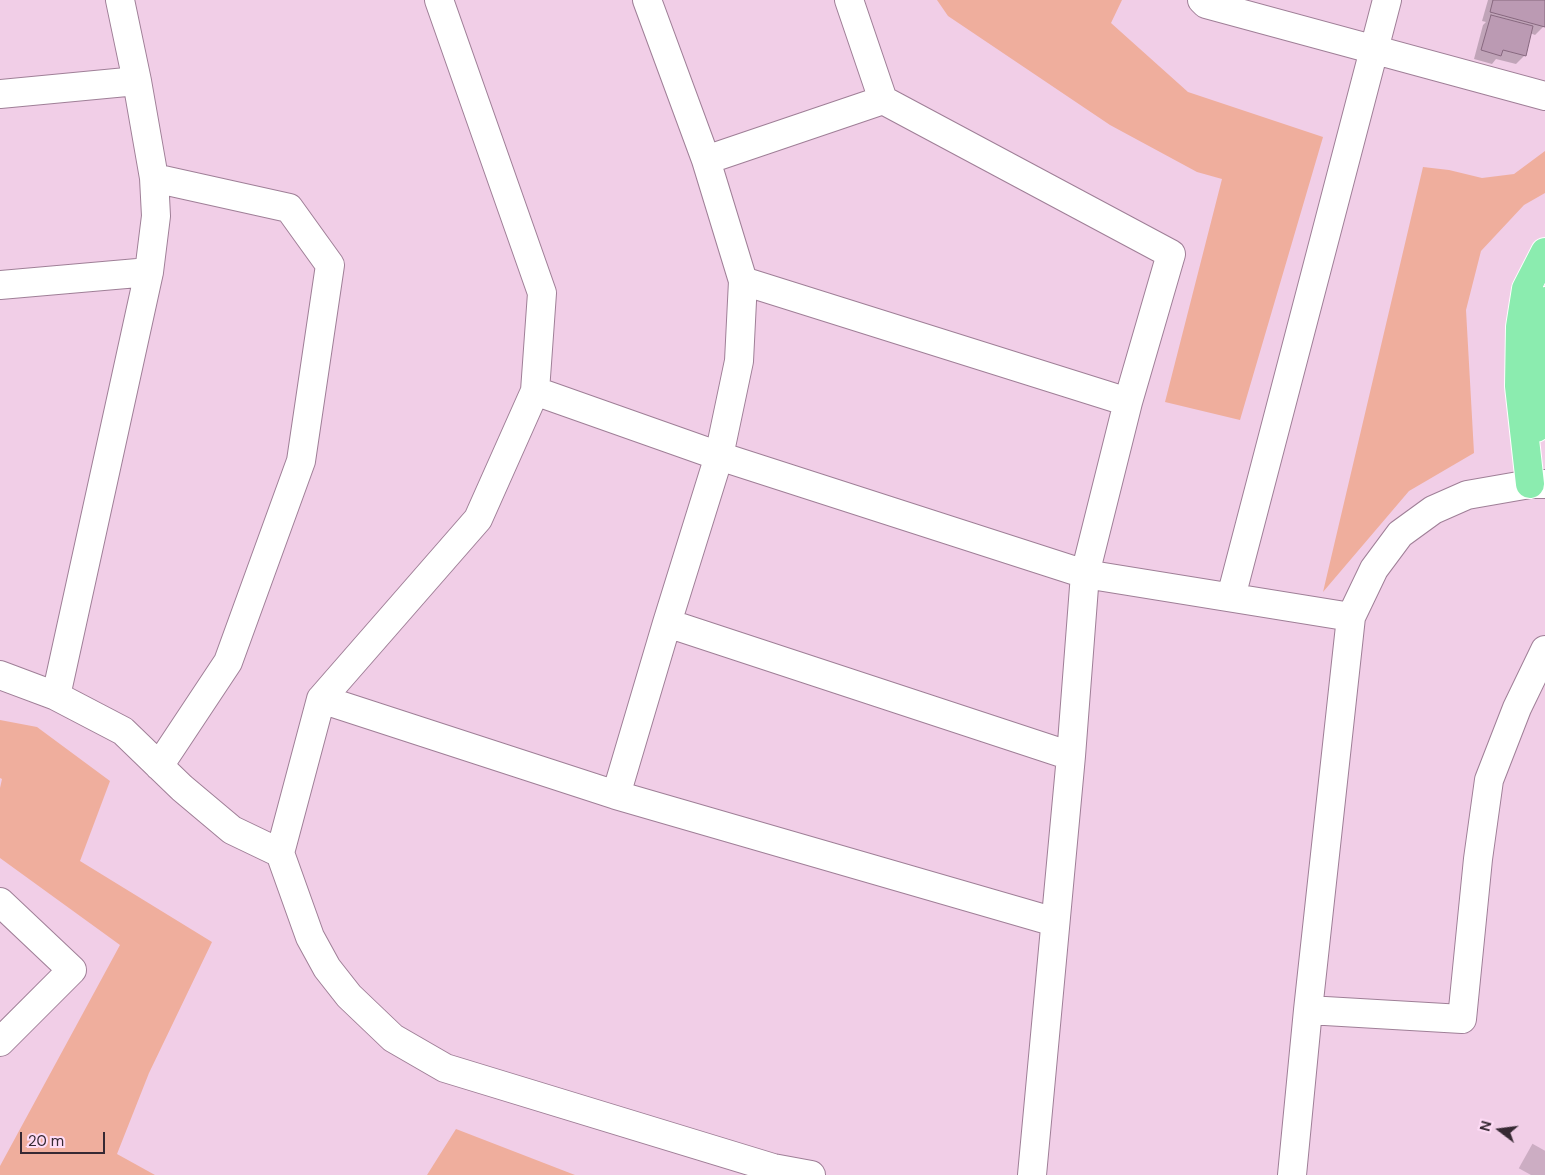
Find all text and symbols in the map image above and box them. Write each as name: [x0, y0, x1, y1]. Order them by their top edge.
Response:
north arrow: [1475, 1105, 1525, 1155]
text: N: [1475, 1119, 1496, 1133]
scale bar: [22, 1122, 108, 1154]
text: 20 m: [28, 1131, 64, 1151]

